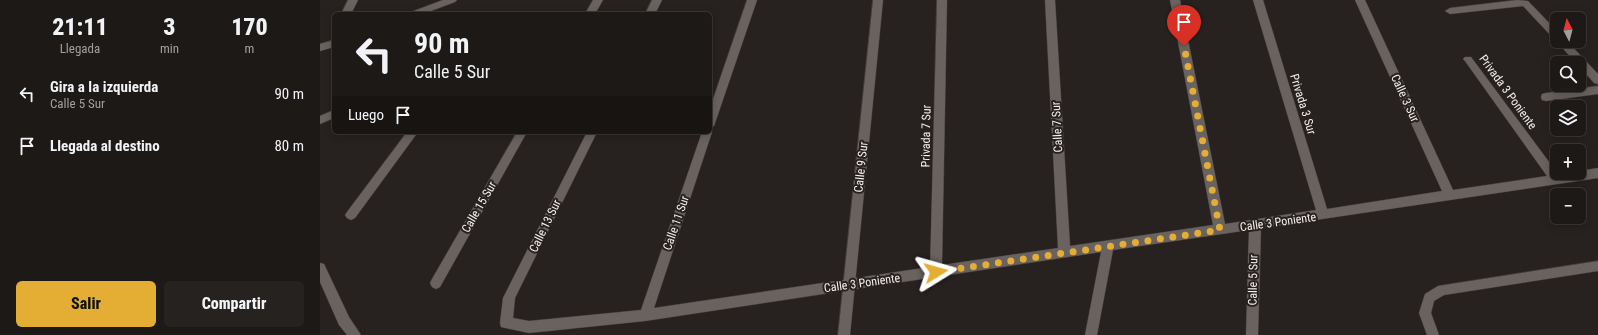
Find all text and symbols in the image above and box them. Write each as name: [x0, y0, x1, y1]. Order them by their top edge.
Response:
pin: [1167, 5, 1201, 46]
icon: arrive: [1173, 11, 1195, 33]
north arrow: [1550, 12, 1586, 48]
map controls: [1550, 12, 1586, 224]
text: 21:11: [52, 13, 108, 41]
text: 3: [163, 13, 176, 41]
text: 170: [231, 13, 268, 41]
text: 90 m: [414, 27, 470, 60]
icon: left: [348, 28, 400, 80]
text: Llegada: [60, 41, 100, 56]
text: min: [160, 41, 179, 56]
text: m: [245, 41, 254, 56]
street label: Privada 3 Poniente: [1476, 52, 1540, 132]
button: search: [1550, 56, 1586, 92]
text: Calle 5 Sur: [414, 61, 490, 82]
street label: Privada 3 Sur: [1287, 72, 1319, 136]
street label: Calle 3 Sur: [1388, 72, 1422, 124]
text: Gira a la izquierda: [50, 78, 158, 96]
icon: left: [16, 83, 38, 105]
text: 90 m: [274, 85, 304, 103]
text: Calle 5 Sur: [50, 96, 105, 111]
button: layers: [1550, 100, 1586, 136]
street label: Calle 7 Sur: [1049, 101, 1065, 153]
icon: arrive: [392, 104, 414, 126]
street label: Privada 7 Sur: [918, 104, 934, 167]
text: Luego: [348, 106, 384, 124]
icon: arrive: [16, 135, 38, 157]
text: Llegada al destino: [50, 137, 160, 155]
text: 80 m: [274, 137, 304, 155]
street label: Calle 9 Sur: [851, 141, 871, 193]
button: +: [1550, 144, 1586, 180]
street label: Calle 15 Sur: [459, 179, 499, 235]
button: −: [1550, 188, 1586, 224]
street label: Calle 11 Sur: [660, 194, 692, 252]
street label: Calle 13 Sur: [526, 197, 564, 255]
street label: Calle 3 Poniente: [1239, 210, 1317, 234]
position arrow: [915, 251, 957, 293]
street label: Calle 5 Sur: [1246, 254, 1260, 306]
street label: Calle 3 Poniente: [823, 271, 901, 295]
button: Salir: [16, 281, 156, 327]
button: Compartir: [164, 281, 304, 327]

